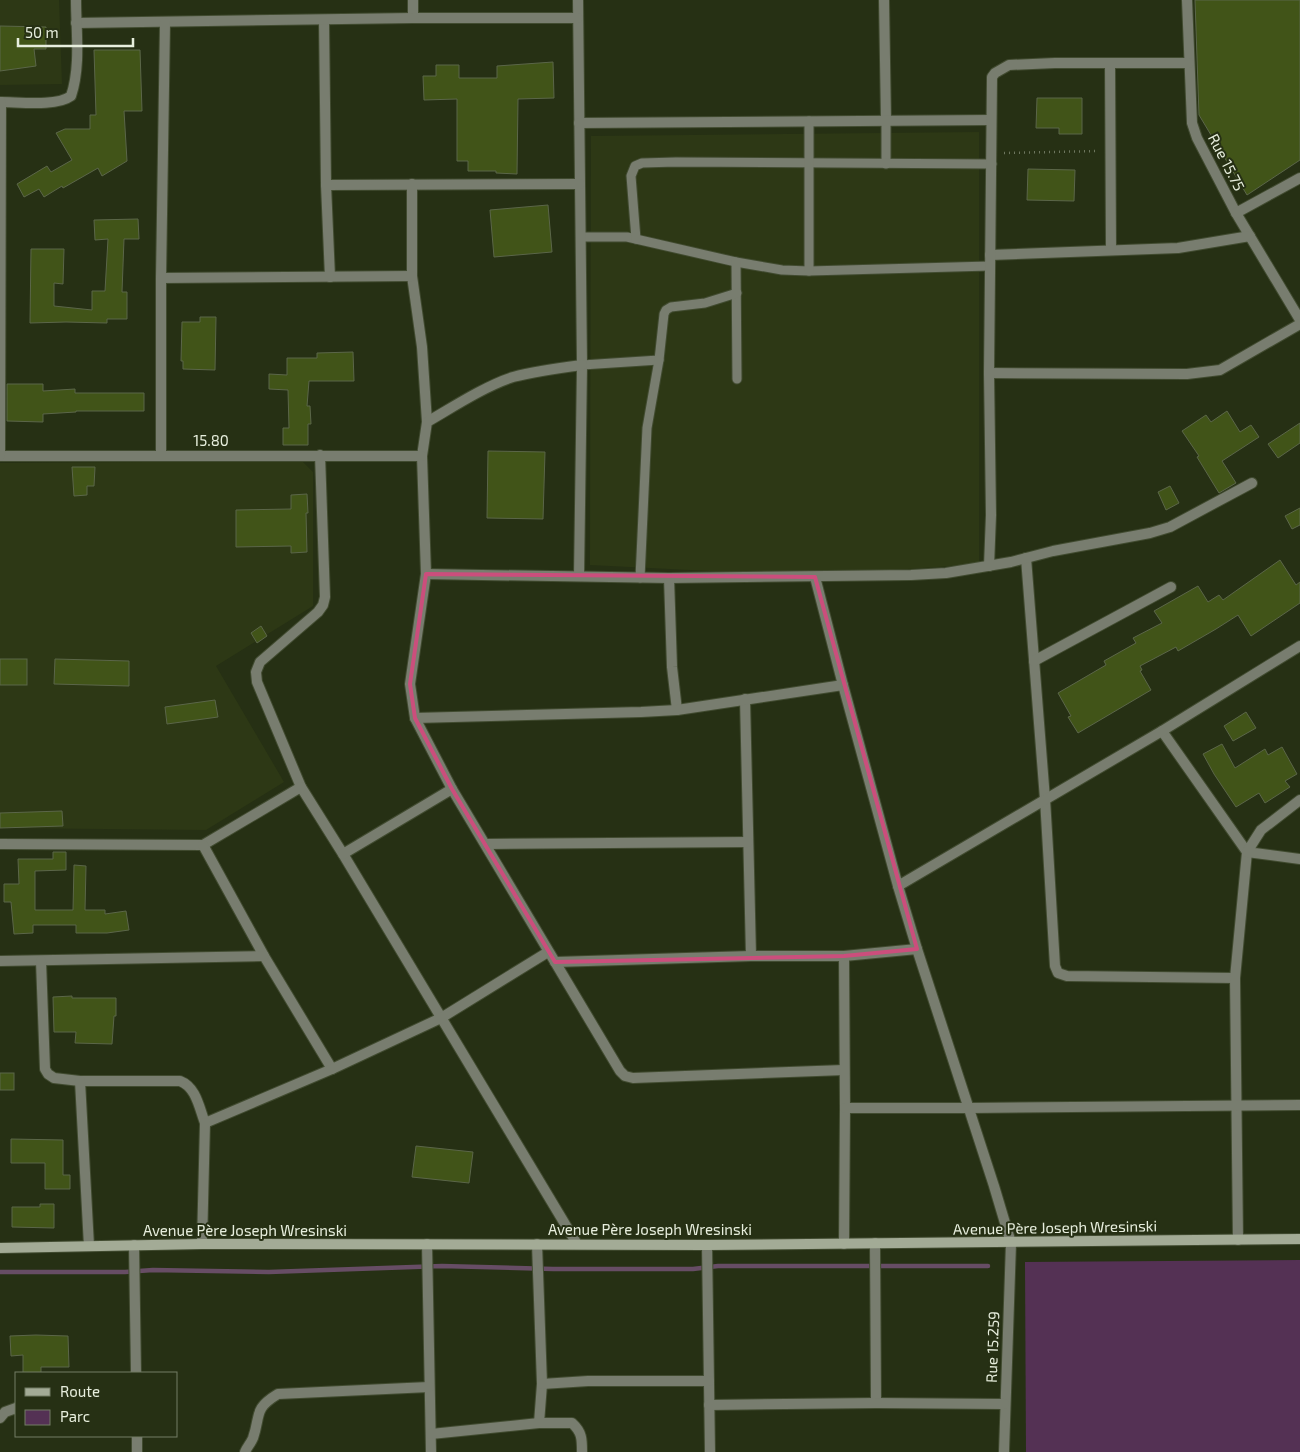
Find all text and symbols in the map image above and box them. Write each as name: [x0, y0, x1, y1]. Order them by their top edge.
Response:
scale bar: [18, 15, 132, 47]
text: 50 m: [25, 23, 59, 41]
street label: Rue 15.75: [1205, 130, 1249, 194]
street label: 15.80: [193, 431, 229, 449]
street label: Avenue Père Joseph Wresinski: [953, 1216, 1157, 1238]
street label: Avenue Père Joseph Wresinski: [548, 1220, 752, 1238]
street label: Avenue Père Joseph Wresinski: [143, 1221, 347, 1239]
street label: Rue 15.259: [982, 1311, 1002, 1383]
legend: [15, 1372, 178, 1437]
text: Route: [60, 1382, 100, 1400]
text: Parc: [60, 1407, 90, 1425]

